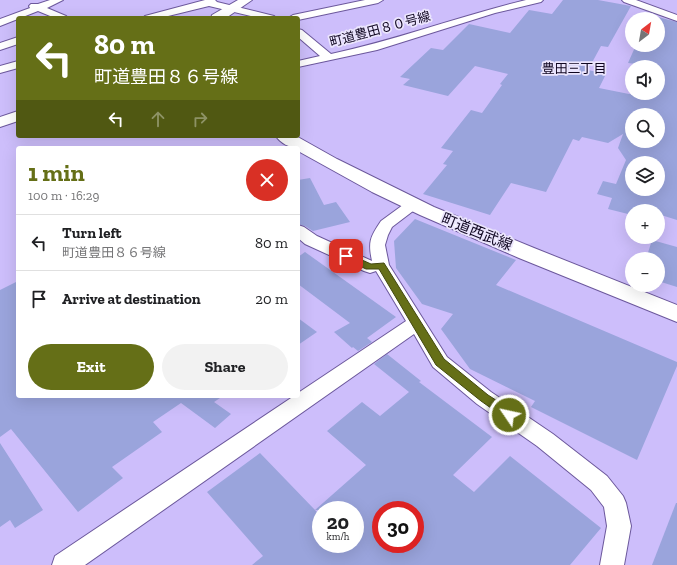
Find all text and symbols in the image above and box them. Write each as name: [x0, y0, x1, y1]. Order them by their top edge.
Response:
street label: 町道豊田８０号線: [328, 8, 432, 50]
north arrow: [625, 12, 665, 52]
map controls: [625, 12, 665, 292]
text: 80 m: [94, 28, 155, 61]
icon: left: [28, 32, 80, 84]
button: sound: [625, 60, 665, 100]
district label: 豊田三丁目: [541, 61, 607, 76]
text: 町道豊田８６号線: [94, 66, 238, 88]
icon: left: [105, 108, 127, 130]
icon: ahead: [147, 108, 169, 130]
icon: right: [189, 108, 211, 130]
button: search: [625, 108, 665, 148]
button: layers: [625, 156, 665, 196]
text: 1 min: [28, 158, 85, 187]
button: close: [246, 159, 288, 201]
text: 100 m · 16:29: [28, 188, 99, 203]
button: +: [625, 204, 665, 244]
street label: 町道西武線: [439, 210, 515, 254]
text: Turn left: [62, 224, 122, 242]
icon: left: [28, 232, 50, 254]
text: 80 m: [255, 234, 288, 252]
pin: [329, 239, 363, 273]
text: 町道豊田８６号線: [62, 245, 166, 260]
icon: arrive: [335, 245, 357, 267]
button: −: [625, 252, 665, 292]
icon: arrive: [28, 288, 50, 310]
text: Arrive at destination: [62, 290, 201, 308]
text: 20 m: [255, 290, 288, 308]
button: Exit: [28, 344, 154, 390]
button: Share: [162, 344, 288, 390]
position arrow: [488, 394, 530, 436]
speed limit sign: 30: [372, 501, 424, 553]
text: 20: [327, 510, 349, 534]
text: km/h: [327, 531, 349, 543]

